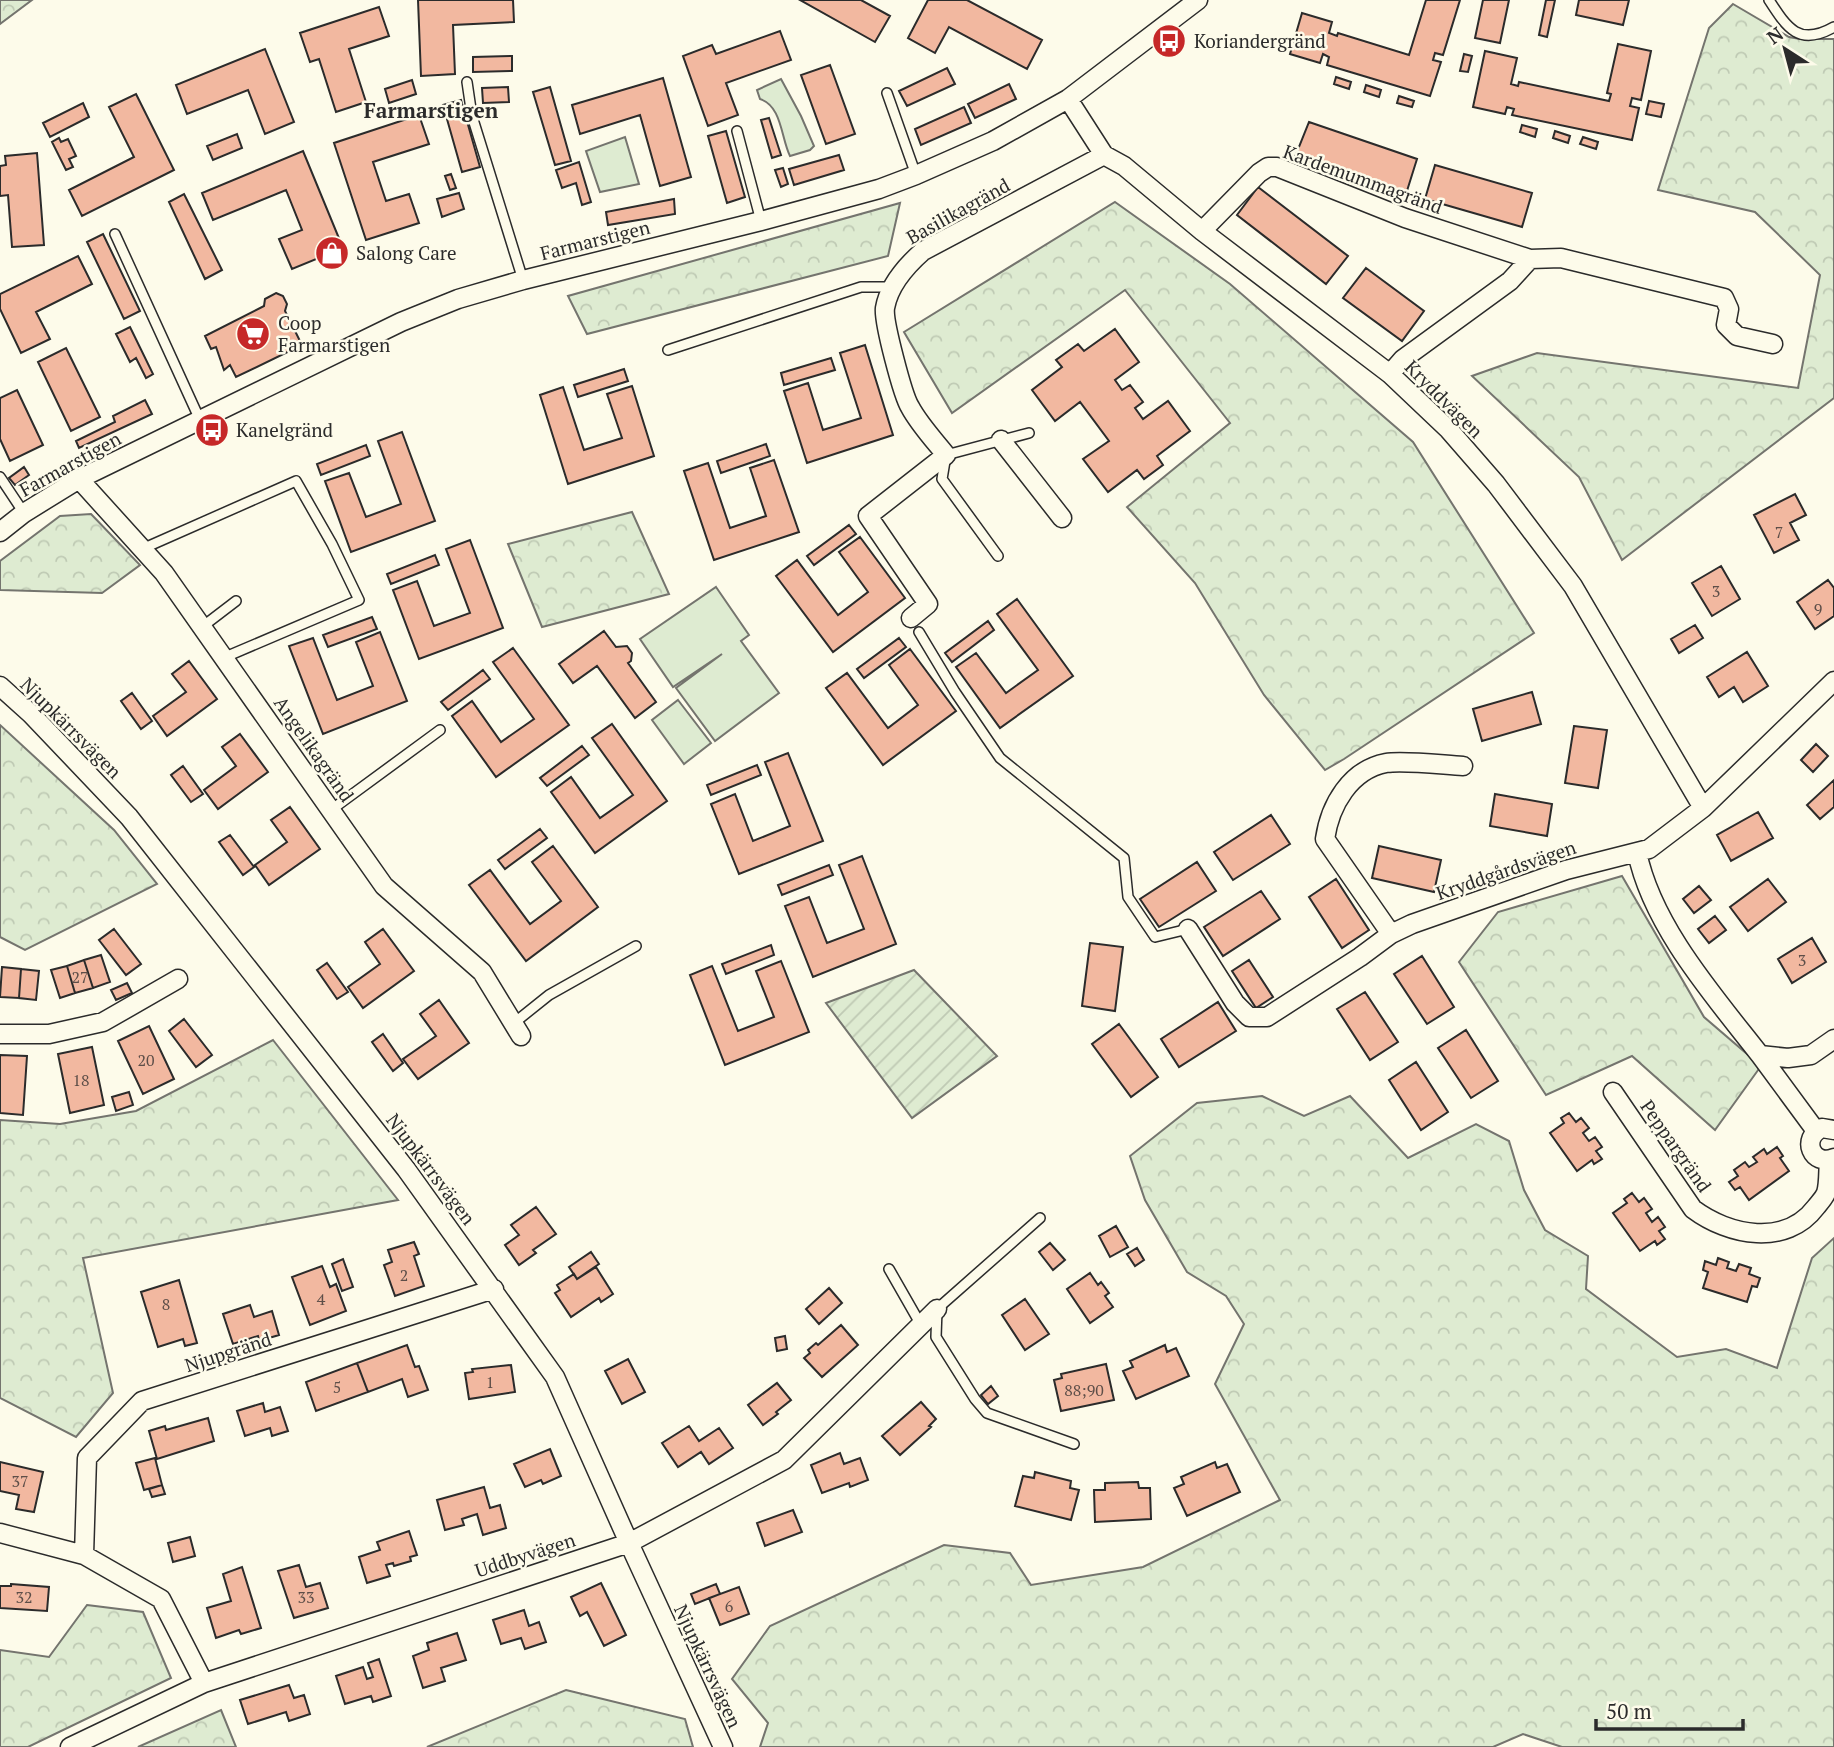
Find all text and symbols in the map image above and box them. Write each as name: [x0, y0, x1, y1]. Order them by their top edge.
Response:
north arrow: [1750, 14, 1820, 84]
text: N: [1762, 20, 1788, 49]
bus stop icon: Koriandergränd: [1150, 22, 1188, 60]
place label: Koriandergränd: [1194, 28, 1326, 53]
district label: Farmarstigen: [364, 96, 499, 124]
street label: Kardemummagränd: [1280, 138, 1447, 219]
street label: Basilikagränd: [902, 172, 1014, 249]
street label: Farmarstigen: [537, 214, 652, 265]
shop icon: Salong Care: [313, 234, 351, 272]
place label: Salong Care: [356, 240, 457, 265]
place label: Coop Farmarstigen: [278, 310, 390, 357]
supermarket icon: Coop Farmarstigen: [234, 315, 272, 353]
street label: Kryddvägen: [1400, 354, 1489, 443]
bus stop icon: Kanelgränd: [193, 411, 231, 449]
place label: Kanelgränd: [236, 417, 334, 442]
street label: Farmarstigen: [15, 425, 125, 502]
house number: 7: [1775, 521, 1783, 543]
house number: 3: [1712, 580, 1720, 602]
house number: 9: [1814, 598, 1822, 620]
street label: Njupkärrsvägen: [15, 672, 127, 784]
street label: Angelikagränd: [269, 691, 360, 807]
street label: Kryddgårdsvägen: [1433, 834, 1579, 905]
house number: 3: [1798, 949, 1806, 971]
house number: 27: [71, 966, 89, 988]
house number: 20: [137, 1049, 155, 1071]
house number: 18: [72, 1069, 90, 1091]
street label: Peppargränd: [1635, 1095, 1718, 1197]
street label: Njupkärrsvägen: [381, 1108, 482, 1229]
house number: 2: [400, 1264, 408, 1286]
house number: 4: [317, 1288, 326, 1310]
house number: 8: [162, 1293, 170, 1315]
street label: Njupgränd: [181, 1326, 275, 1377]
house number: 1: [486, 1371, 494, 1393]
house number: 5: [333, 1376, 341, 1398]
house number: 88;90: [1064, 1379, 1104, 1401]
house number: 37: [11, 1470, 29, 1492]
street label: Uddbyvägen: [471, 1527, 578, 1582]
house number: 32: [15, 1586, 33, 1608]
house number: 33: [297, 1586, 315, 1608]
house number: 6: [725, 1595, 734, 1617]
street label: Njupkärrsvägen: [669, 1600, 748, 1731]
scale bar: [1596, 1688, 1743, 1732]
text: 50 m: [1606, 1697, 1652, 1725]

